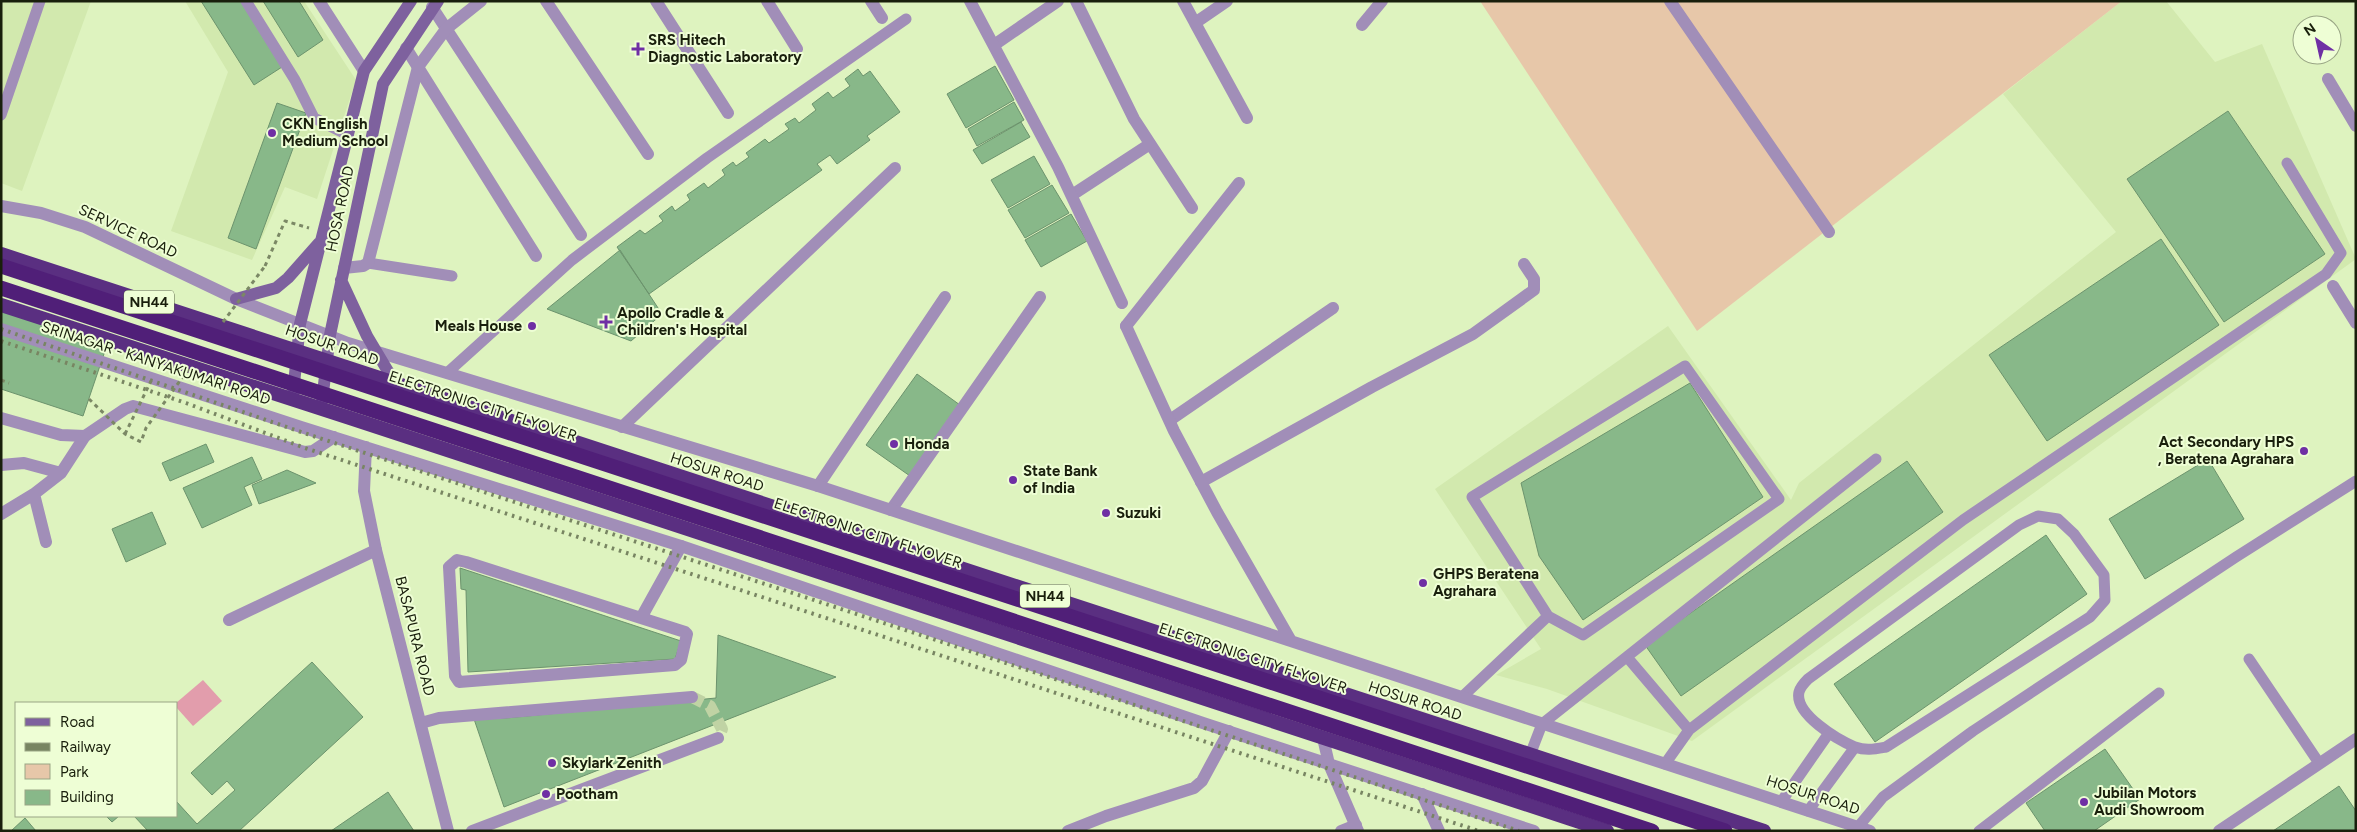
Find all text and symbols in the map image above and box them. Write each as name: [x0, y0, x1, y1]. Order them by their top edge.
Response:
north arrow: [2292, 15, 2342, 65]
text: N: [2301, 20, 2319, 40]
place label: SRS Hitech Diagnostic Laboratory: [648, 31, 802, 66]
marker: SRS Hitech Diagnostic Laboratory: [632, 43, 644, 55]
place label: CKN English Medium School: [282, 115, 388, 150]
marker: CKN English Medium School: [266, 127, 278, 139]
street label: HOSA ROAD: [322, 164, 358, 254]
street label: SERVICE ROAD: [76, 200, 180, 262]
road number: NH44: [124, 290, 174, 314]
place label: Apollo Cradle & Children's Hospital: [617, 304, 747, 339]
marker: Apollo Cradle & Children's Hospital: [599, 315, 613, 329]
street label: SRINAGAR - KANYAKUMARI ROAD: [39, 317, 273, 409]
place label: Meals House: [435, 317, 523, 335]
marker: Meals House: [526, 320, 538, 332]
street label: HOSUR ROAD: [283, 321, 381, 369]
street label: ELECTRONIC CITY FLYOVER: [387, 367, 579, 445]
place label: Act Secondary HPS , Beratena Agrahara: [2158, 433, 2294, 468]
place label: Honda: [904, 435, 949, 453]
marker: Honda: [888, 438, 900, 450]
marker: Act Secondary HPS , Beratena Agrahara: [2298, 445, 2310, 457]
street label: HOSUR ROAD: [668, 448, 766, 496]
place label: State Bank of India: [1023, 462, 1098, 497]
marker: State Bank of India: [1007, 474, 1019, 486]
street label: ELECTRONIC CITY FLYOVER: [772, 494, 964, 572]
place label: Suzuki: [1116, 504, 1161, 522]
marker: Suzuki: [1100, 507, 1112, 519]
place label: GHPS Beratena Agrahara: [1433, 565, 1539, 600]
street label: BASAPURA ROAD: [391, 574, 439, 698]
marker: GHPS Beratena Agrahara: [1417, 577, 1429, 589]
road number: NH44: [1020, 584, 1070, 608]
street label: ELECTRONIC CITY FLYOVER: [1157, 619, 1349, 697]
street label: HOSUR ROAD: [1366, 677, 1464, 725]
legend: [15, 702, 178, 817]
text: Road: [60, 713, 95, 731]
text: Railway: [60, 738, 111, 756]
place label: Skylark Zenith: [562, 754, 662, 772]
marker: Skylark Zenith: [546, 757, 558, 769]
text: Park: [60, 763, 89, 781]
street label: HOSUR ROAD: [1764, 771, 1862, 819]
place label: Jubilan Motors Audi Showroom: [2094, 784, 2204, 819]
place label: Pootham: [556, 785, 618, 803]
text: Building: [60, 788, 114, 806]
marker: Pootham: [540, 788, 552, 800]
marker: Jubilan Motors Audi Showroom: [2078, 796, 2090, 808]

